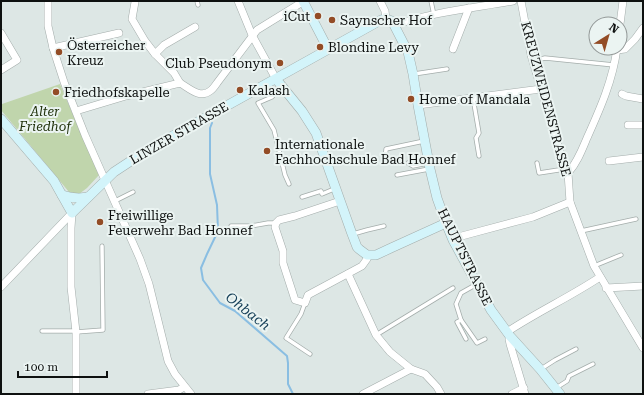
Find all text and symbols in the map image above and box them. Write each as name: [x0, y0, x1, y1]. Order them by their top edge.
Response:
place label: iCut: [284, 9, 310, 24]
marker: iCut: [313, 11, 323, 21]
place label: Saynscher Hof: [340, 13, 433, 28]
marker: Saynscher Hof: [327, 15, 337, 25]
north arrow: [588, 16, 628, 56]
street label: KREUZWEIDENSTRASSE: [518, 20, 574, 178]
text: N: [606, 21, 621, 36]
place label: Österreicher Kreuz: [67, 37, 146, 68]
place label: Blondine Levy: [328, 40, 419, 55]
marker: Blondine Levy: [315, 42, 325, 52]
marker: Österreicher Kreuz: [54, 47, 64, 57]
place label: Club Pseudonym: [165, 56, 272, 71]
marker: Club Pseudonym: [275, 58, 285, 68]
place label: Kalash: [248, 83, 291, 98]
place label: Friedhofskapelle: [64, 85, 170, 100]
marker: Kalash: [235, 85, 245, 95]
marker: Friedhofskapelle: [51, 87, 61, 97]
place label: Home of Mandala: [419, 92, 530, 107]
marker: Home of Mandala: [406, 94, 416, 104]
street label: LINZER STRASSE: [127, 99, 231, 167]
park label: Alter Friedhof: [18, 104, 73, 134]
place label: Internationale Fachhochschule Bad Honnef: [275, 137, 456, 167]
marker: Internationale Fachhochschule Bad Honnef: [262, 146, 272, 156]
street label: HAUPTSTRASSE: [435, 206, 495, 308]
place label: Freiwillige Feuerwehr Bad Honnef: [108, 208, 253, 238]
marker: Freiwillige Feuerwehr Bad Honnef: [95, 217, 105, 227]
water label: Ohbach: [223, 289, 274, 334]
scale bar: [18, 353, 107, 379]
text: 100 m: [24, 360, 58, 374]

